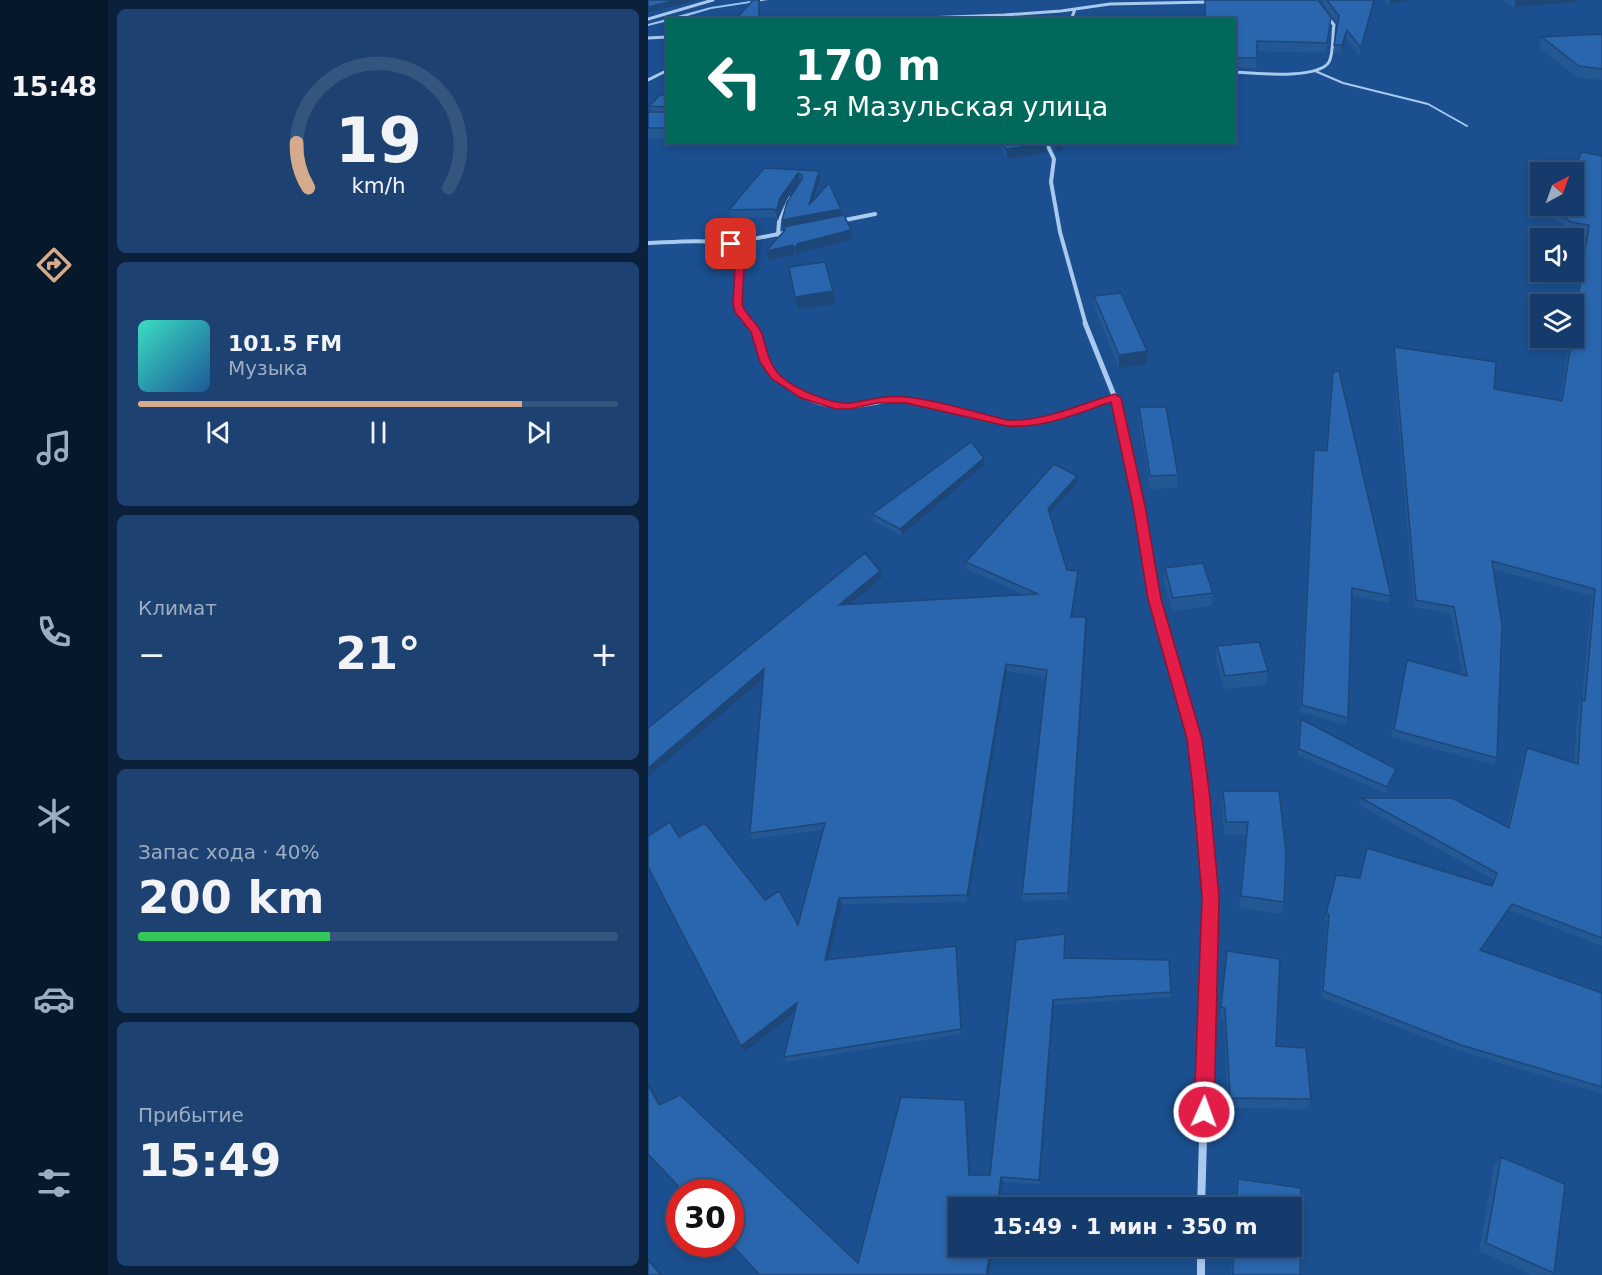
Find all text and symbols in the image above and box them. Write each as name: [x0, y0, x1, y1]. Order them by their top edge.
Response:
text: 170 m: [795, 41, 941, 90]
icon: left: [696, 42, 774, 120]
text: 15:48: [11, 71, 97, 102]
text: 3-я Мазульская улица: [795, 91, 1108, 122]
text: 19: [335, 104, 421, 177]
north arrow: [1530, 162, 1584, 216]
map controls: [1530, 162, 1584, 348]
text: km/h: [351, 173, 405, 198]
pin: [705, 218, 756, 269]
icon: arrive: [714, 227, 747, 260]
button: sound: [1530, 228, 1584, 282]
icon: directions: [33, 244, 75, 286]
button: layers: [1530, 294, 1584, 348]
text: 101.5 FM: [228, 331, 342, 356]
text: Музыка: [228, 356, 308, 380]
icon: previous: [202, 416, 235, 449]
icon: pause: [362, 416, 395, 449]
icon: next: [522, 416, 555, 449]
icon: music: [33, 427, 75, 469]
text: Климат: [138, 596, 217, 620]
icon: phone: [33, 611, 75, 653]
text: 21°: [335, 627, 421, 680]
text: −: [138, 635, 166, 674]
text: +: [590, 635, 618, 674]
icon: climate: [33, 795, 75, 837]
text: Запас хода · 40%: [138, 840, 319, 864]
text: 200 km: [138, 871, 324, 924]
icon: car: [33, 978, 75, 1020]
position arrow: [1172, 1080, 1236, 1144]
text: Прибытие: [138, 1103, 244, 1127]
text: 15:49: [138, 1134, 281, 1187]
icon: filters: [33, 1162, 75, 1204]
speed limit sign: 30: [666, 1179, 744, 1257]
text: 15:49 · 1 мин · 350 m: [992, 1214, 1258, 1239]

